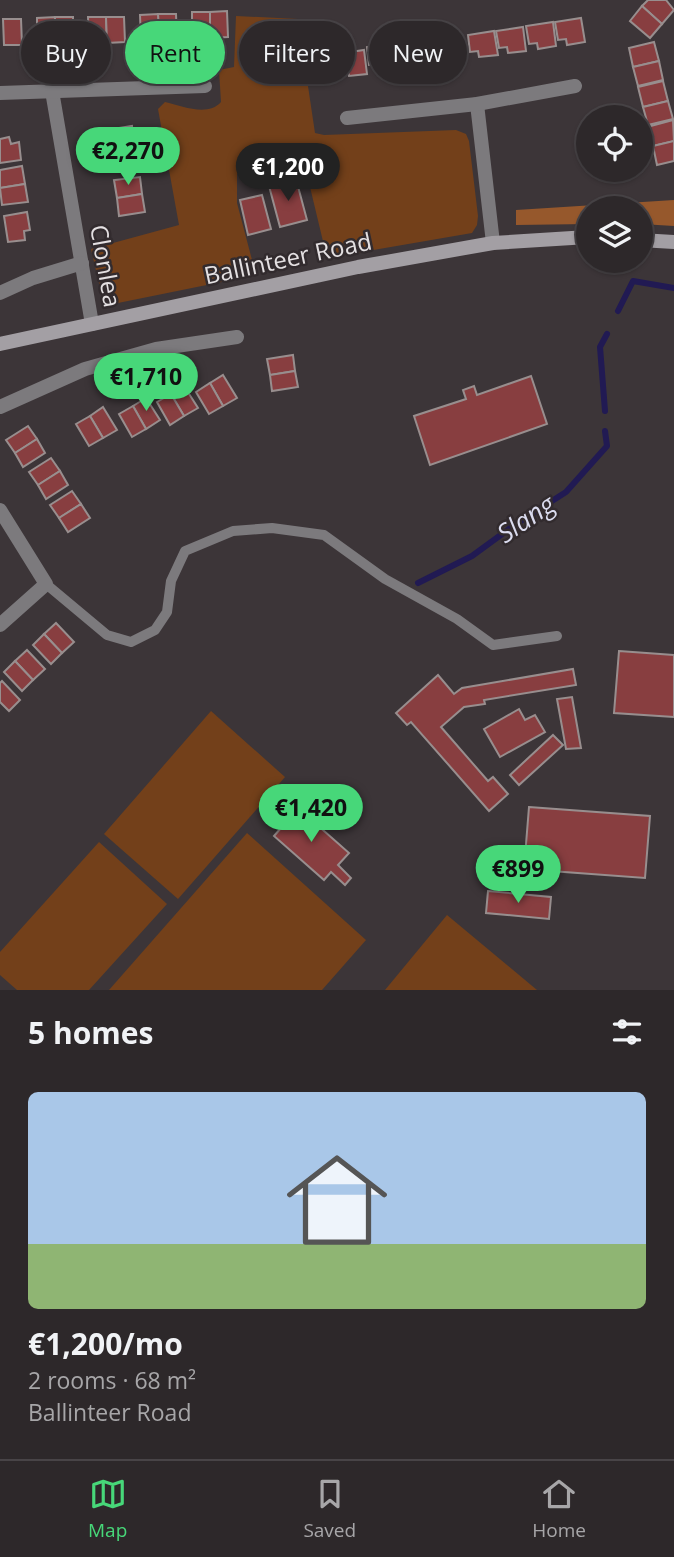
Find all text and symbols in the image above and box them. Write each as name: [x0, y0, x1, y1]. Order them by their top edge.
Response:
chip: Buy: [21, 21, 111, 84]
chip: Rent: [125, 21, 225, 84]
chip: Filters: [239, 21, 355, 84]
chip: New: [369, 21, 467, 84]
map controls: [576, 105, 653, 273]
button: locate: [576, 105, 653, 182]
pin: €2,270: [71, 128, 185, 187]
text: €2,270: [92, 134, 164, 166]
pin: €1,200: [231, 144, 345, 203]
text: €1,200: [252, 150, 324, 182]
button: layers: [576, 196, 653, 273]
street label: Clonlea: [83, 222, 130, 310]
street label: Ballinteer Road: [201, 224, 375, 291]
pin: €1,710: [89, 354, 203, 413]
text: €1,710: [110, 360, 182, 392]
water label: Slang: [489, 485, 563, 551]
pin: €1,420: [254, 784, 368, 844]
text: €1,420: [275, 791, 347, 823]
pin: €899: [477, 846, 559, 905]
text: €899: [492, 852, 544, 884]
text: 5 homes: [28, 1012, 153, 1053]
icon: filters: [608, 1013, 646, 1051]
icon: home: [274, 1137, 400, 1263]
text: €1,200/mo: [28, 1323, 183, 1364]
text: 2 rooms · 68 m²: [28, 1364, 196, 1396]
text: Ballinteer Road: [28, 1396, 191, 1428]
tab: Map: [88, 1475, 127, 1543]
tab: Saved: [303, 1475, 356, 1543]
tab: Home: [532, 1475, 586, 1543]

